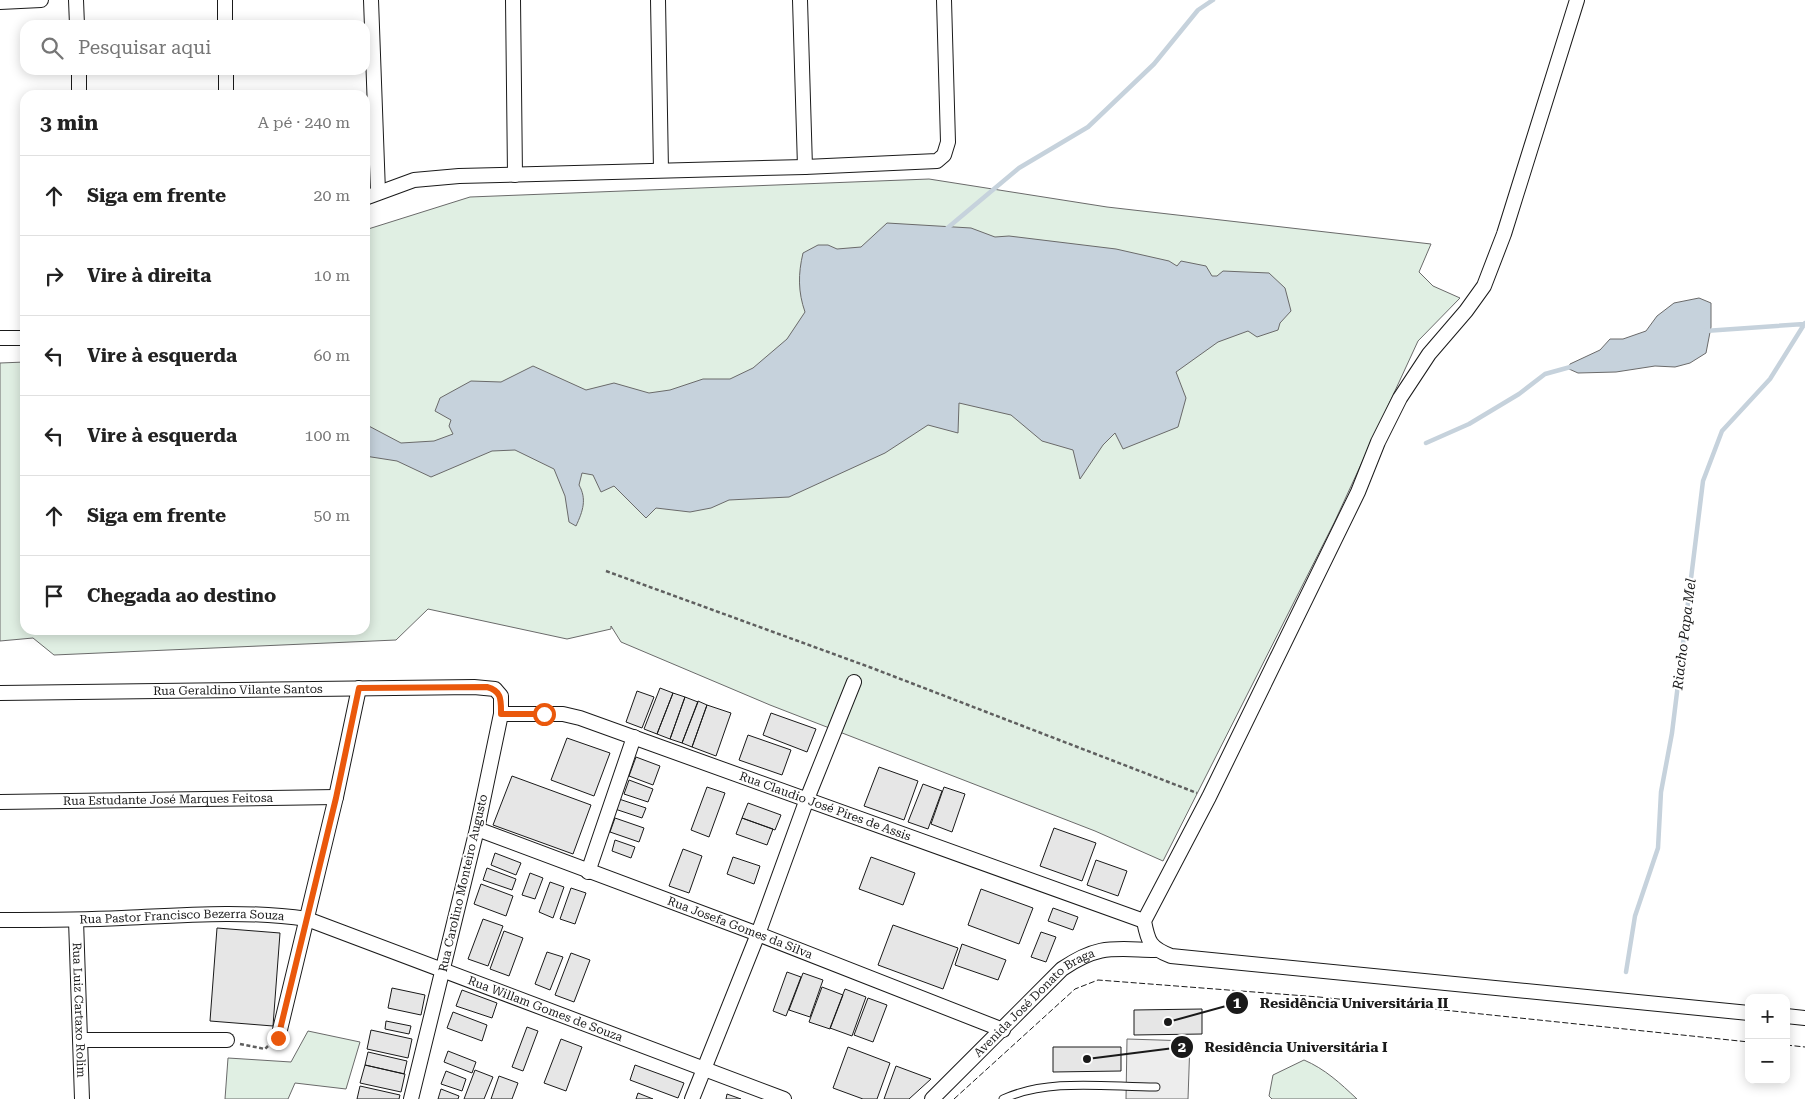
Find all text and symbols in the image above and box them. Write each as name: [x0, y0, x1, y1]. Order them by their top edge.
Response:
search box: [20, 20, 370, 75]
icon: search: [38, 34, 66, 62]
text: Pesquisar aqui: [78, 36, 211, 59]
text: 3 min: [40, 111, 98, 135]
text: A pé · 240 m: [258, 113, 350, 132]
icon: ahead: [40, 182, 68, 210]
text: Siga em frente: [87, 184, 226, 207]
text: 20 m: [313, 186, 350, 205]
icon: right: [40, 262, 68, 290]
text: Vire à direita: [87, 264, 211, 287]
text: 10 m: [313, 266, 350, 285]
icon: left: [40, 342, 68, 370]
text: Vire à esquerda: [87, 344, 237, 367]
text: 60 m: [313, 346, 350, 365]
icon: left: [40, 422, 68, 450]
text: Vire à esquerda: [87, 424, 237, 447]
text: 100 m: [304, 426, 350, 445]
icon: ahead: [40, 502, 68, 530]
text: Siga em frente: [87, 504, 226, 527]
text: 50 m: [313, 506, 350, 525]
water label: Riacho Papa Mel: [1669, 577, 1699, 692]
icon: arrive: [40, 582, 68, 610]
text: Chegada ao destino: [87, 584, 276, 607]
street label: Rua Geraldino Vilante Santos: [153, 682, 323, 698]
route start: [533, 703, 556, 726]
street label: Rua Claudio José Pires de Assis: [738, 769, 913, 844]
street label: Rua Estudante José Marques Feitosa: [63, 791, 274, 808]
street label: Rua Carolino Monteiro Augusto: [436, 793, 490, 973]
street label: Rua Josefa Gomes da Silva: [666, 894, 815, 962]
street label: Rua Pastor Francisco Bezerra Souza: [79, 907, 285, 926]
street label: Rua Luiz Cartaxo Rolim: [70, 942, 88, 1078]
street label: Avenida José Donato Braga: [971, 946, 1097, 1060]
street label: Rua Willam Gomes de Souza: [466, 973, 625, 1045]
callout: Residência Universitária II: [1225, 988, 1458, 1017]
text: 1: [1233, 994, 1242, 1012]
map controls: [1745, 994, 1790, 1084]
button: +: [1745, 994, 1790, 1039]
text: Residência Universitária II: [1260, 995, 1449, 1011]
route end: [267, 1027, 290, 1050]
callout: Residência Universitária I: [1169, 1032, 1397, 1061]
text: 2: [1178, 1038, 1186, 1056]
text: Residência Universitária I: [1205, 1039, 1388, 1055]
button: −: [1745, 1039, 1790, 1084]

